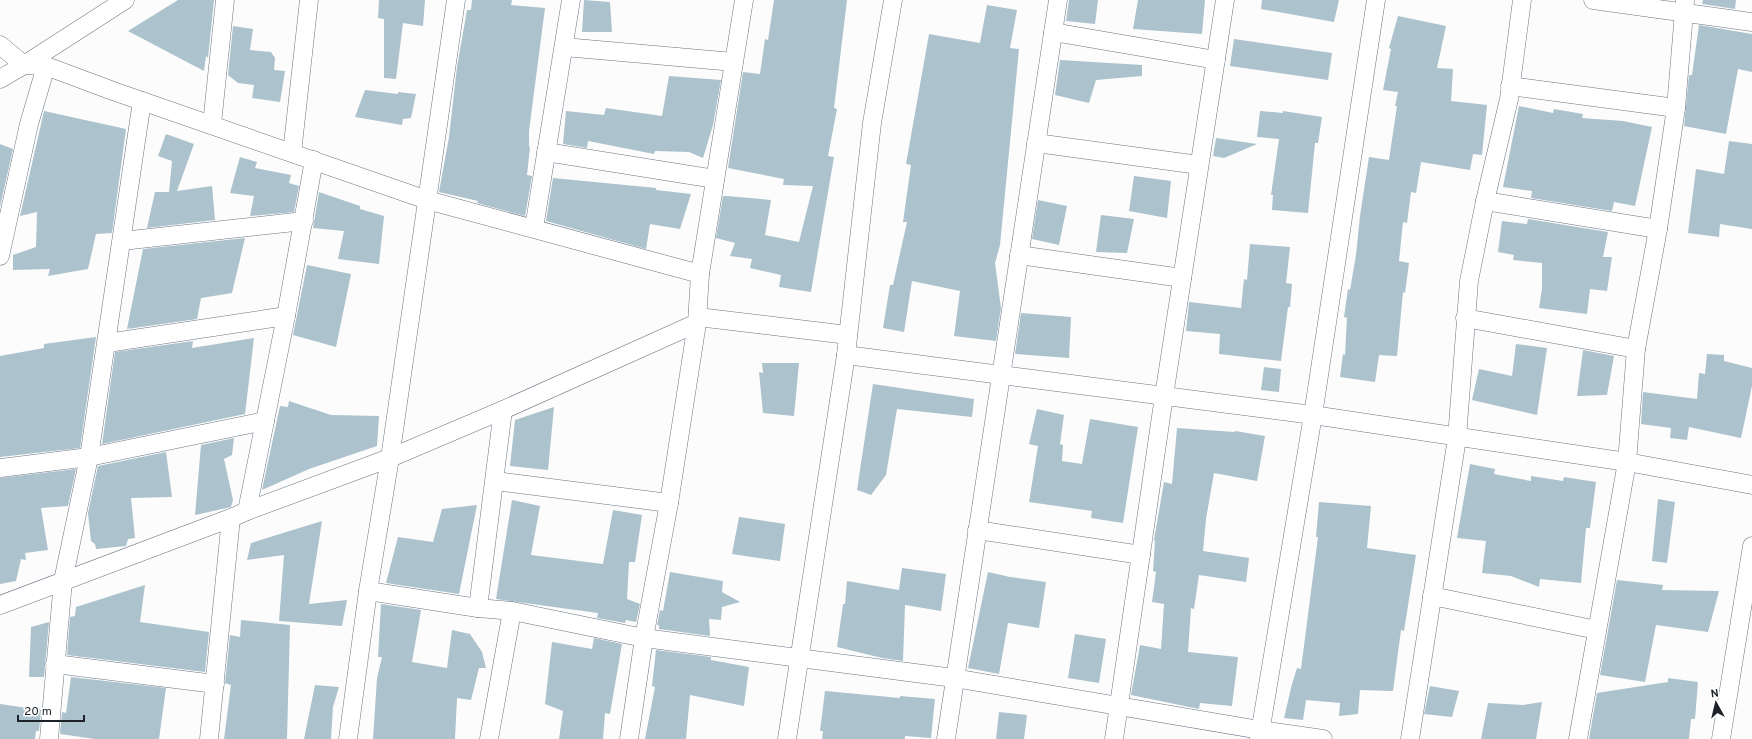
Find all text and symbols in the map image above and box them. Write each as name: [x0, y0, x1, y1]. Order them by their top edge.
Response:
north arrow: [1696, 683, 1736, 723]
text: N: [1710, 687, 1720, 702]
scale bar: [18, 697, 84, 723]
text: 20 m: [24, 704, 52, 720]

